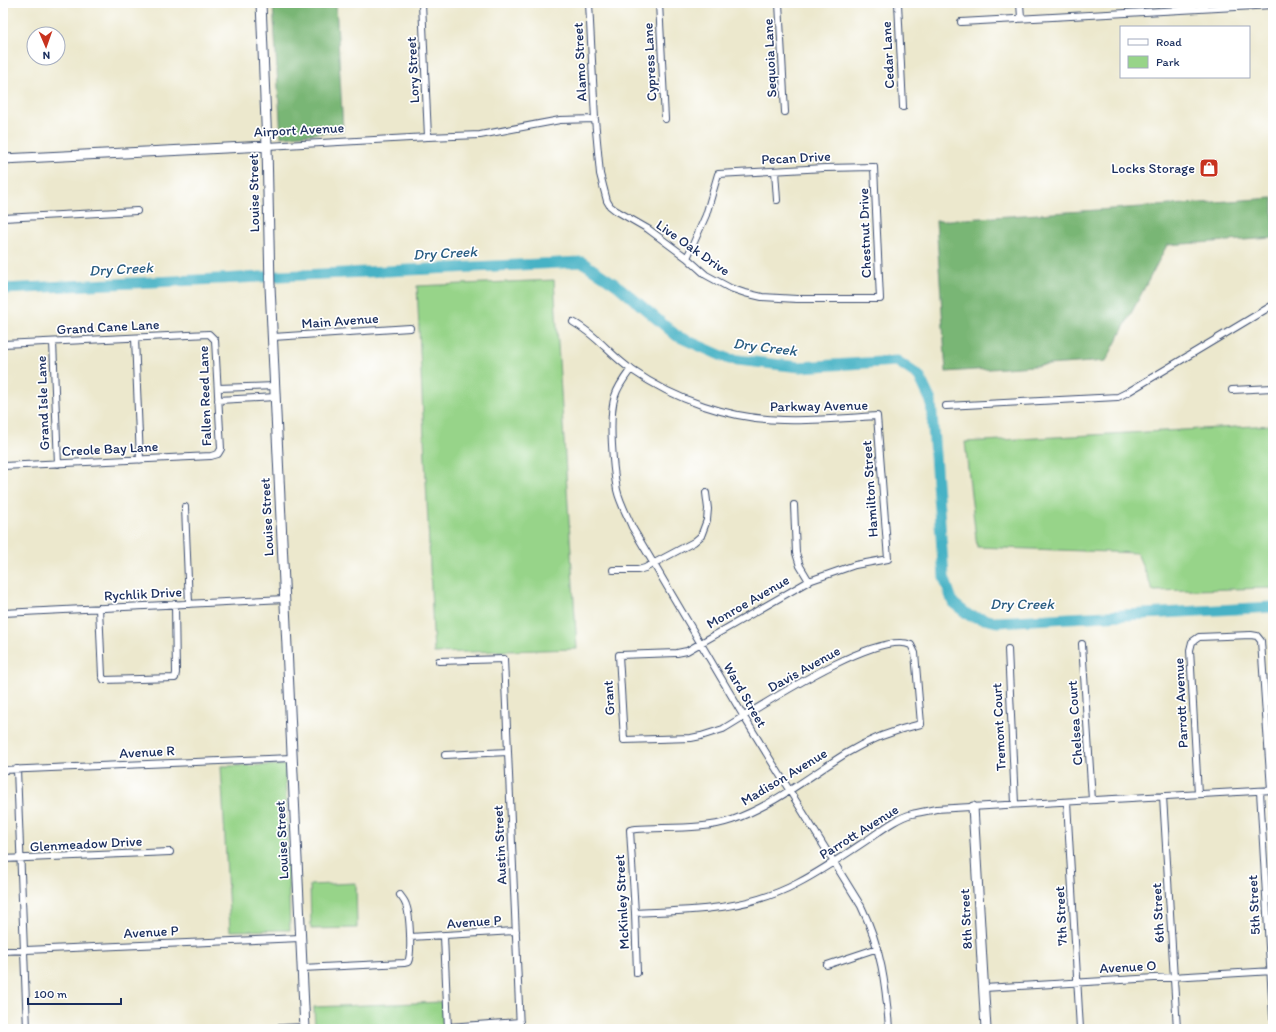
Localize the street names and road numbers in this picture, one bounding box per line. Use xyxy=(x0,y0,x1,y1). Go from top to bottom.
street label: Sequoia Lane xyxy=(759,18,781,98)
street label: Cedar Lane xyxy=(878,20,898,89)
street label: Alamo Street xyxy=(569,22,591,102)
street label: Cypress Lane xyxy=(639,22,661,102)
street label: Lory Street xyxy=(403,36,423,104)
street label: Airport Avenue xyxy=(253,119,345,141)
street label: Pecan Drive xyxy=(761,148,831,168)
street label: Louise Street xyxy=(245,153,263,233)
street label: Chestnut Drive xyxy=(855,187,875,278)
street label: Live Oak Drive xyxy=(653,216,733,280)
street label: Main Avenue xyxy=(301,310,380,332)
street label: Grand Cane Lane xyxy=(56,316,160,338)
street label: Fallen Reed Lane xyxy=(195,345,215,447)
street label: Grand Isle Lane xyxy=(33,355,53,451)
street label: Parkway Avenue xyxy=(770,397,869,415)
street label: Creole Bay Lane xyxy=(61,438,159,460)
street label: Hamilton Street xyxy=(858,440,882,538)
street label: Louise Street xyxy=(256,477,278,557)
street label: Monroe Avenue xyxy=(704,571,793,633)
street label: Rychlik Drive xyxy=(104,583,183,605)
street label: Davis Avenue xyxy=(765,642,844,696)
street label: Parrott Avenue xyxy=(1170,657,1192,749)
street label: Ward Street xyxy=(720,659,770,731)
street label: Grant xyxy=(600,680,618,716)
street label: Chelsea Court xyxy=(1064,680,1086,766)
street label: Tremont Court xyxy=(988,683,1010,771)
street label: Avenue R xyxy=(119,742,175,762)
street label: Madison Avenue xyxy=(738,744,831,809)
street label: Louise Street xyxy=(271,800,293,880)
street label: Parrott Avenue xyxy=(816,801,902,863)
street label: Austin Street xyxy=(489,805,511,885)
street label: Glenmeadow Drive xyxy=(29,833,143,855)
street label: McKinley Street xyxy=(611,854,633,950)
street label: 5th Street xyxy=(1244,875,1264,935)
street label: 6th Street xyxy=(1148,882,1168,944)
street label: 7th Street xyxy=(1051,886,1071,946)
street label: 8th Street xyxy=(956,888,976,950)
street label: Avenue P xyxy=(446,912,502,932)
street label: Avenue P xyxy=(123,922,179,942)
street label: Avenue O xyxy=(1099,957,1157,977)

